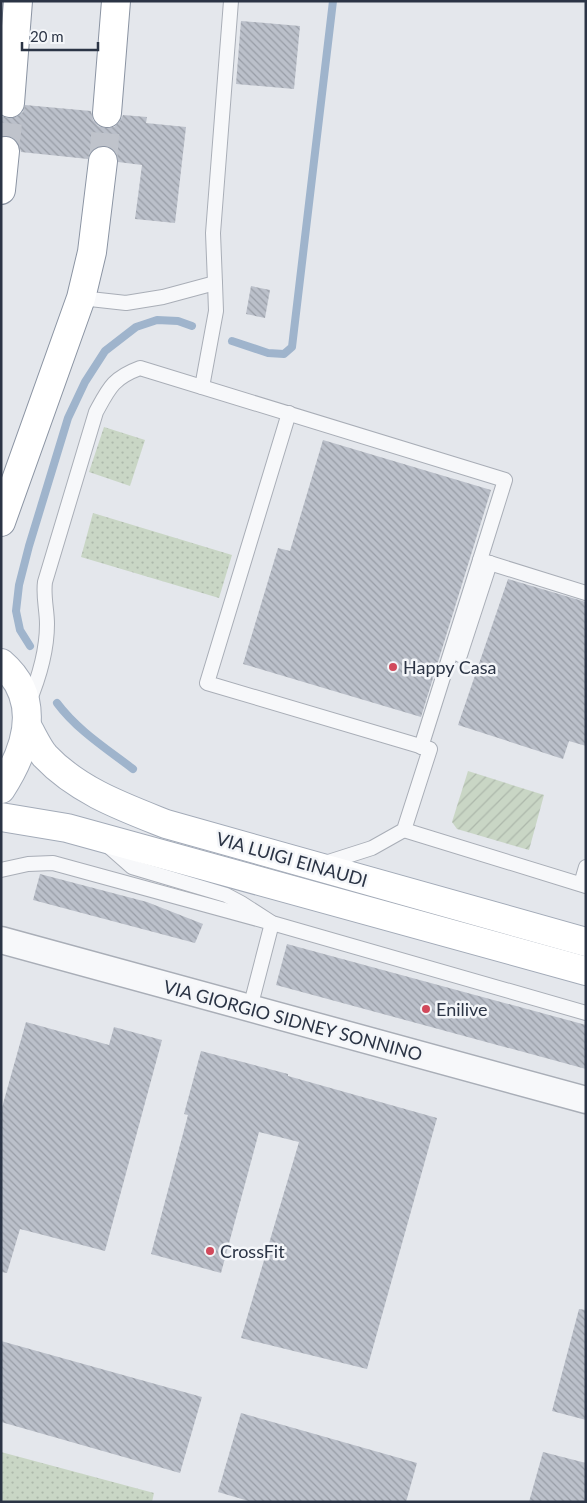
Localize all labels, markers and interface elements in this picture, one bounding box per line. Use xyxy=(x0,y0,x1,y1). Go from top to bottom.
scale bar xyxy=(22,20,99,52)
text: 20 m xyxy=(30,27,64,45)
place label: Happy Casa xyxy=(403,656,497,678)
marker: Happy Casa xyxy=(387,661,399,673)
street label: VIA LUIGI EINAUDI xyxy=(214,827,370,891)
street label: VIA GIORGIO SIDNEY SONNINO xyxy=(161,975,425,1065)
place label: Enilive xyxy=(436,998,488,1020)
marker: Enilive xyxy=(420,1003,432,1015)
place label: CrossFit xyxy=(220,1240,285,1262)
marker: CrossFit xyxy=(204,1245,216,1257)

